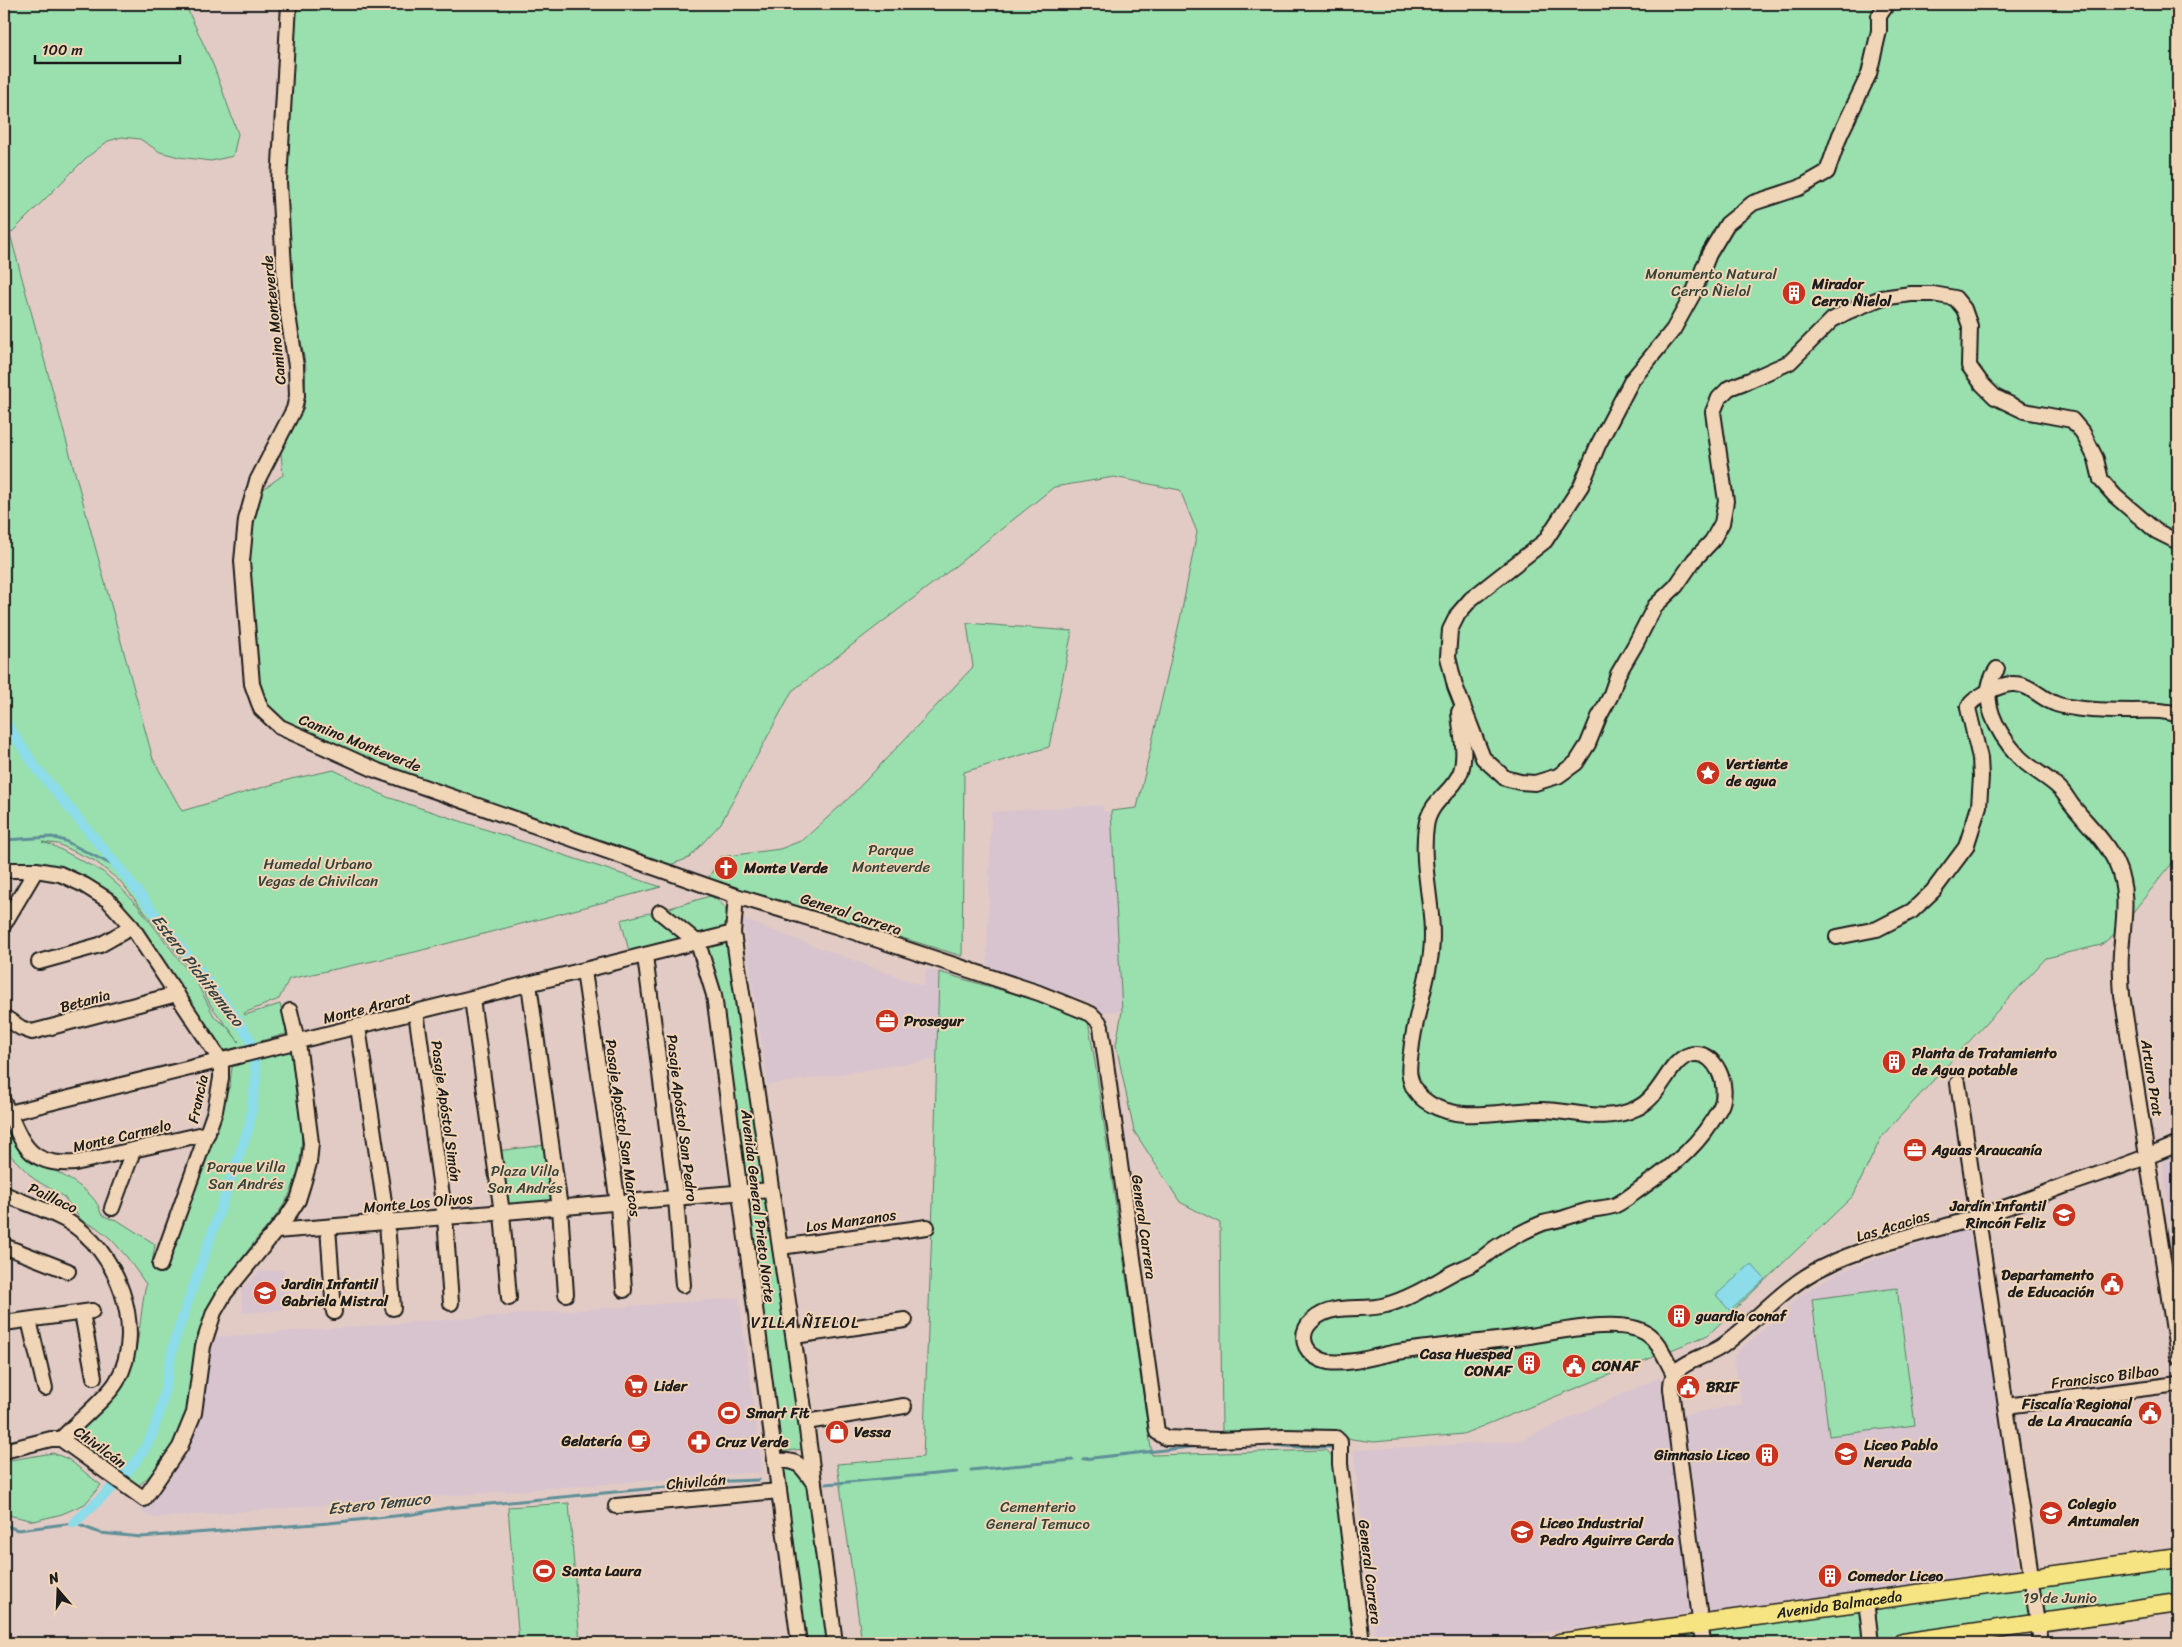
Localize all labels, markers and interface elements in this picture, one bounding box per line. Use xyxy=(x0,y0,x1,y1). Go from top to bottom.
scale bar xyxy=(35,32,180,64)
text: 100 m xyxy=(42,37,83,63)
street label: Camino Monteverde xyxy=(254,254,294,386)
park label: Monumento Natural Cerro Ñielol xyxy=(1645,261,1777,304)
place label: Mirador Cerro Ñielol xyxy=(1811,271,1892,314)
building icon: Mirador Cerro Ñielol xyxy=(1781,280,1807,306)
street label: Camino Monteverde xyxy=(295,707,425,780)
place label: Vertiente de agua xyxy=(1726,751,1788,794)
place icon: Vertiente de agua xyxy=(1695,760,1721,786)
park label: Parque Monteverde xyxy=(852,837,930,880)
park label: Humedal Urbano Vegas de Chivilcan xyxy=(258,851,378,894)
church icon: Monte Verde xyxy=(713,855,739,881)
place label: Monte Verde xyxy=(743,855,828,881)
street label: General Carrera xyxy=(797,885,906,943)
water label: Estero Pichitemuco xyxy=(144,907,252,1035)
street label: Betania xyxy=(57,982,113,1020)
street label: Monte Ararat xyxy=(320,984,414,1031)
office icon: Prosegur xyxy=(874,1008,900,1034)
place label: Prosegur xyxy=(904,1008,965,1034)
street label: Pasaje Apóstol San Pedro xyxy=(659,1033,705,1204)
street label: Pasaje Apóstol San Marcos xyxy=(598,1037,648,1219)
street label: Arturo Prat xyxy=(2133,1037,2171,1119)
street label: Pasaje Apóstol Simón xyxy=(423,1039,469,1183)
place label: Planta de Tratamiento de Agua potable xyxy=(1912,1040,2057,1083)
building icon: Planta de Tratamiento de Agua potable xyxy=(1881,1049,1907,1075)
street label: Francia xyxy=(180,1072,216,1126)
street label: Avenida General Prieto Norte xyxy=(733,1107,783,1304)
street label: Monte Carmelo xyxy=(70,1112,174,1160)
office icon: Aguas Araucanía xyxy=(1902,1137,1928,1163)
place label: Aguas Araucanía xyxy=(1931,1137,2042,1163)
park label: Parque Villa San Andrés xyxy=(207,1154,286,1197)
park label: Plaza Villa San Andrés xyxy=(487,1158,563,1201)
street label: General Carrera xyxy=(1124,1173,1164,1281)
street label: Paillaco xyxy=(24,1175,82,1221)
street label: Monte Los Olivos xyxy=(362,1185,474,1221)
place label: Jardín Infantil Rincón Feliz xyxy=(1949,1193,2047,1236)
street label: Los Manzanos xyxy=(804,1202,898,1240)
street label: Las Acacias xyxy=(1853,1202,1933,1250)
school or university icon: Jardín Infantil Rincón Feliz xyxy=(2051,1202,2077,1228)
place label: Departamento de Educación xyxy=(2001,1262,2095,1305)
place label: Jardin Infantil Gabriela Mistral xyxy=(281,1271,389,1314)
public building icon: Departamento de Educación xyxy=(2099,1271,2125,1297)
school or university icon: Jardin Infantil Gabriela Mistral xyxy=(252,1280,278,1306)
building icon: guardia conaf xyxy=(1666,1303,1692,1329)
place label: guardia conaf xyxy=(1694,1303,1787,1329)
district label: VILLA ÑIELOL xyxy=(751,1308,859,1337)
place label: Casa Huesped CONAF xyxy=(1419,1341,1514,1384)
building icon: Casa Huesped CONAF xyxy=(1516,1350,1542,1376)
public building icon: CONAF xyxy=(1561,1353,1587,1379)
place label: CONAF xyxy=(1591,1353,1641,1379)
street label: Francisco Bilbao xyxy=(2050,1357,2161,1397)
supermarket icon: Lider xyxy=(623,1373,649,1399)
place label: Lider xyxy=(654,1373,689,1399)
public building icon: BRIF xyxy=(1675,1374,1701,1400)
place label: BRIF xyxy=(1706,1374,1741,1400)
place label: Fiscalía Regional de La Araucanía xyxy=(2021,1391,2133,1434)
sports icon: Smart Fit xyxy=(716,1400,742,1426)
place label: Smart Fit xyxy=(745,1400,810,1426)
public building icon: Fiscalía Regional de La Araucanía xyxy=(2137,1400,2163,1426)
street label: Chivilcán xyxy=(68,1419,132,1475)
shop icon: Vessa xyxy=(824,1419,850,1445)
place label: Vessa xyxy=(854,1419,891,1445)
place label: Gelatería xyxy=(561,1428,622,1454)
cafe icon: Gelatería xyxy=(626,1428,652,1454)
pharmacy icon: Cruz Verde xyxy=(686,1429,712,1455)
place label: Cruz Verde xyxy=(715,1429,789,1455)
place label: Liceo Pablo Neruda xyxy=(1863,1432,1938,1475)
school or university icon: Liceo Pablo Neruda xyxy=(1833,1441,1859,1467)
place label: Gimnasio Liceo xyxy=(1653,1442,1750,1468)
building icon: Gimnasio Liceo xyxy=(1754,1442,1780,1468)
street label: Chivilcán xyxy=(665,1466,727,1498)
water label: Estero Temuco xyxy=(327,1484,432,1523)
place label: Colegio Antumalen xyxy=(2067,1491,2140,1534)
park label: Cementerio General Temuco xyxy=(986,1494,1091,1537)
school or university icon: Colegio Antumalen xyxy=(2038,1500,2064,1526)
place label: Liceo Industrial Pedro Aguirre Cerda xyxy=(1540,1510,1675,1553)
street label: General Carrera xyxy=(1351,1518,1389,1626)
school or university icon: Liceo Industrial Pedro Aguirre Cerda xyxy=(1509,1519,1535,1545)
sports icon: Santa Laura xyxy=(531,1558,557,1584)
place label: Santa Laura xyxy=(561,1558,642,1584)
building icon: Comedor Liceo xyxy=(1817,1563,1843,1589)
place label: Comedor Liceo xyxy=(1847,1563,1944,1589)
north arrow xyxy=(32,1564,82,1614)
text: N xyxy=(44,1565,63,1592)
street label: Avenida Balmaceda xyxy=(1774,1583,1904,1626)
park label: 19 de Junio xyxy=(2023,1585,2097,1611)

